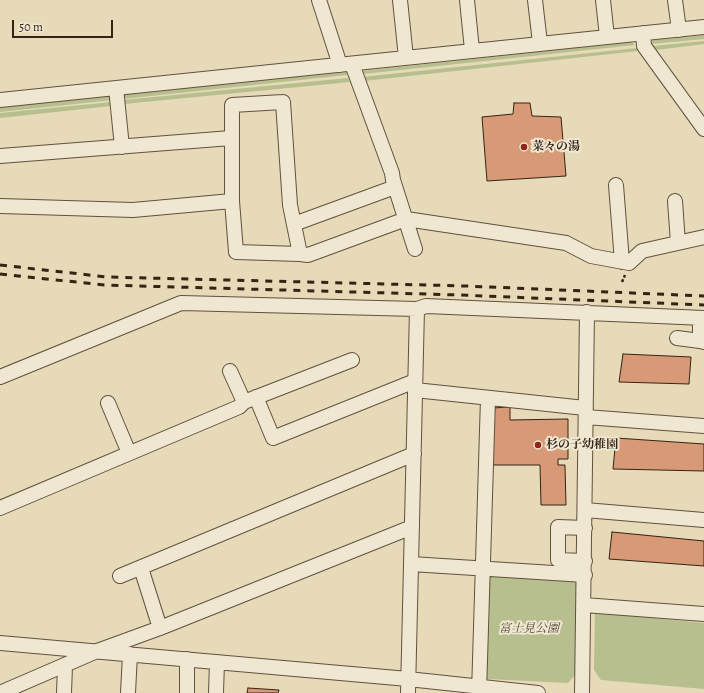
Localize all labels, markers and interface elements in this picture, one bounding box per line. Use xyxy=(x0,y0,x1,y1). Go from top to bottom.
scale bar xyxy=(14,12,115,38)
text: 50 m xyxy=(19,19,43,35)
place label: 菜々の湯 xyxy=(532,140,580,154)
marker: 菜々の湯 xyxy=(519,142,529,152)
place label: 杉の子幼稚園 xyxy=(546,438,618,452)
marker: 杉の子幼稚園 xyxy=(533,440,543,450)
park label: 富士見公園 xyxy=(499,622,559,636)

